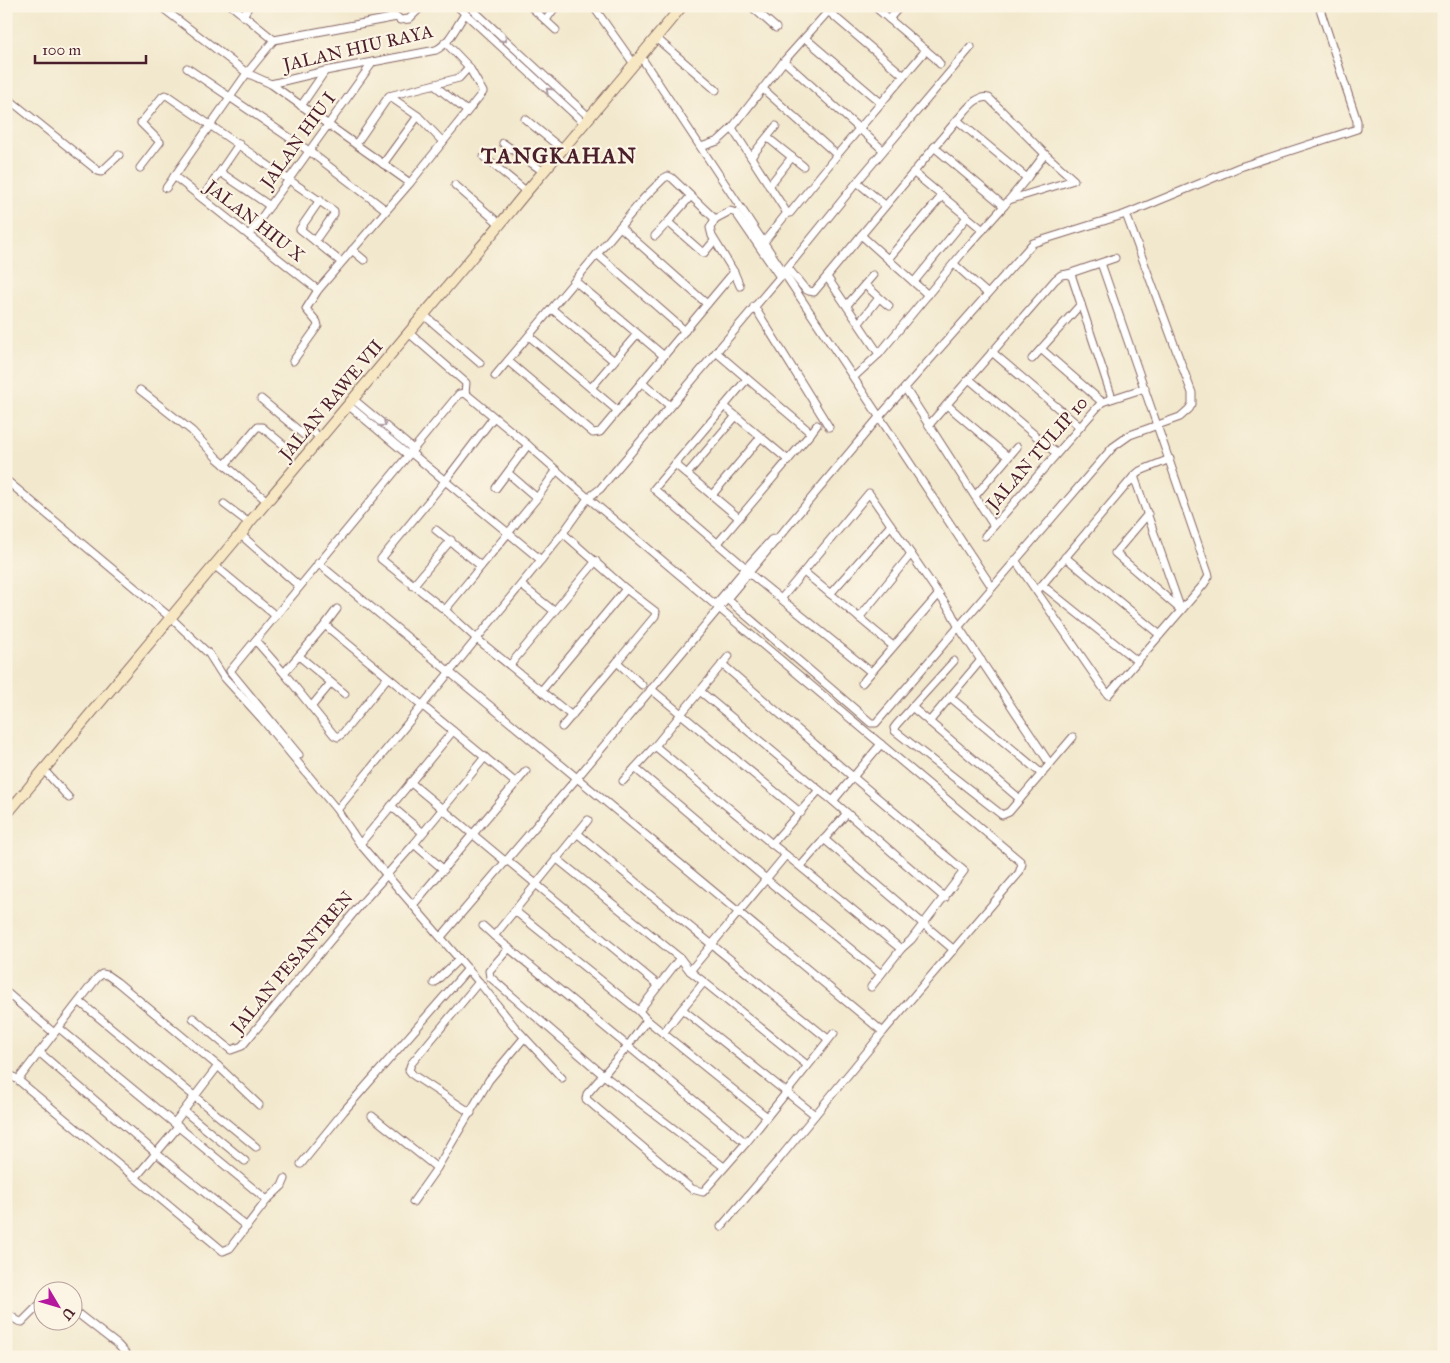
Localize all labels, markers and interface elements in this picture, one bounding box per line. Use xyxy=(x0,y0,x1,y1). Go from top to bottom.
street label: JALAN HIU RAYA xyxy=(279,20,435,77)
scale bar xyxy=(35,32,146,64)
one-way arrow xyxy=(499,33,508,42)
text: 100 m xyxy=(42,41,82,59)
street label: JALAN HIU I xyxy=(255,87,341,195)
one-way arrow xyxy=(546,88,555,97)
district label: TANGKAHAN xyxy=(480,142,637,169)
street label: JALAN HIU X xyxy=(199,174,309,267)
street label: JALAN RAWE VII xyxy=(273,335,389,467)
street label: JALAN TULIP 10 xyxy=(980,392,1093,517)
one-way arrow xyxy=(377,418,386,426)
street label: JALAN PESANTREN xyxy=(225,887,359,1040)
north arrow xyxy=(32,1280,82,1330)
text: U xyxy=(57,1304,78,1324)

